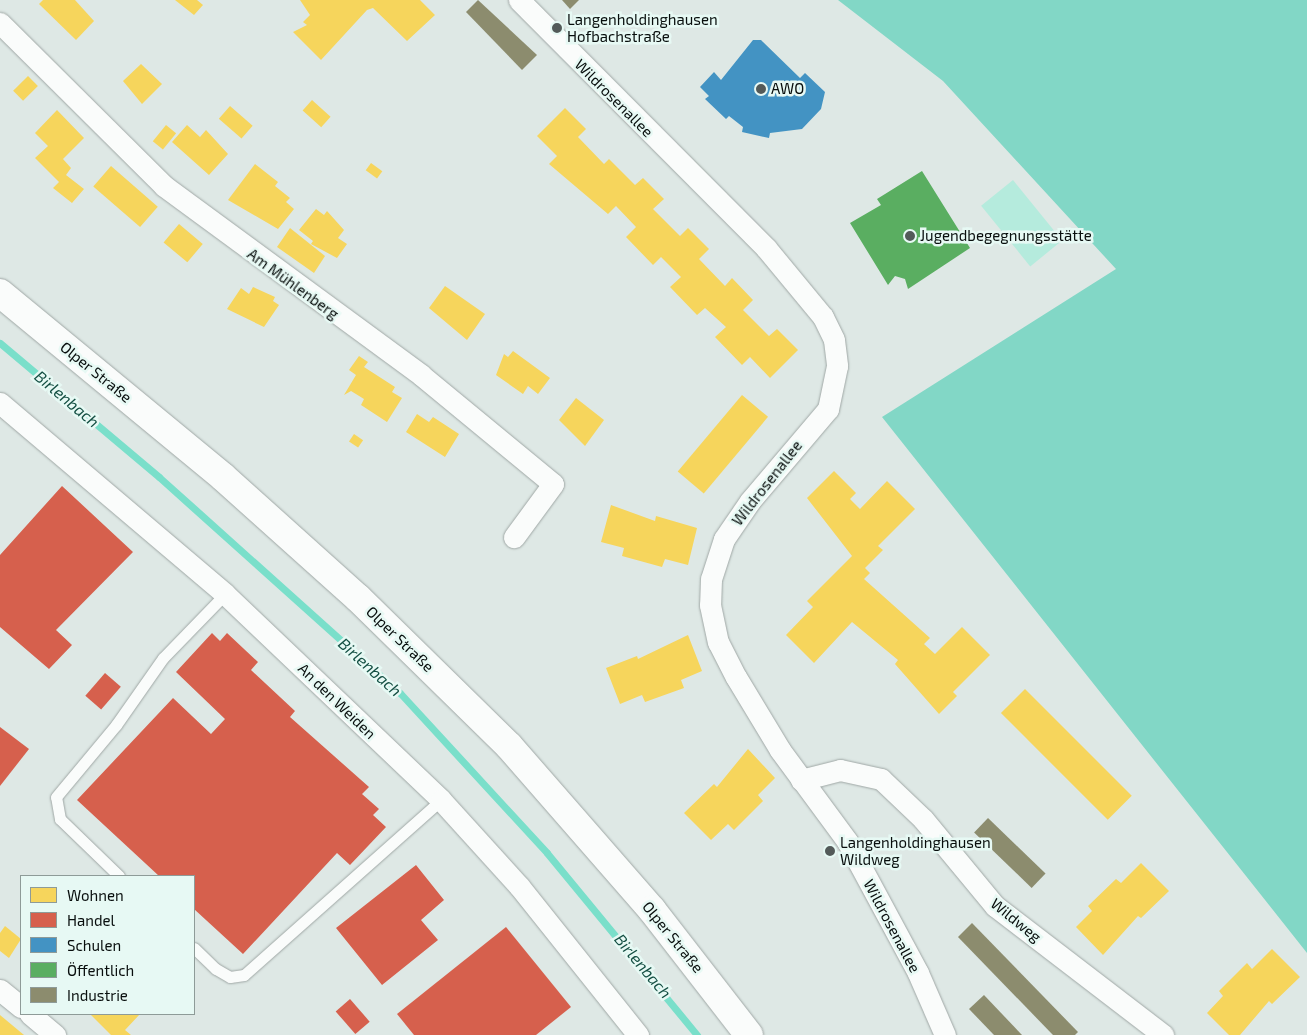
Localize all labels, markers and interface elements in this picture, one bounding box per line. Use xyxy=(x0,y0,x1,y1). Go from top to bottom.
place label: Langenholdinghausen Hofbachstraße xyxy=(567,10,718,45)
marker: Langenholdinghausen Hofbachstraße xyxy=(551,22,563,34)
street label: Wildrosenallee xyxy=(571,55,657,141)
place label: AWO xyxy=(771,80,804,98)
marker: AWO xyxy=(755,83,767,95)
place label: Jugendbegegnungsstätte xyxy=(920,227,1092,245)
marker: Jugendbegegnungsstätte xyxy=(904,230,916,242)
street label: Am Mühlenberg xyxy=(244,245,342,323)
street label: Olper Straße xyxy=(57,338,135,406)
water label: Birlenbach xyxy=(31,367,103,431)
street label: Wildrosenallee xyxy=(728,437,806,529)
street label: Olper Straße xyxy=(362,602,438,676)
water label: Birlenbach xyxy=(335,634,405,700)
street label: An den Weiden xyxy=(294,659,380,743)
place label: Langenholdinghausen Wildweg xyxy=(840,833,991,868)
marker: Langenholdinghausen Wildweg xyxy=(824,845,836,857)
legend xyxy=(20,875,195,1015)
street label: Wildrosenallee xyxy=(860,876,924,976)
text: Wohnen xyxy=(67,886,124,904)
street label: Wildweg xyxy=(987,894,1045,946)
street label: Olper Straße xyxy=(639,898,707,976)
text: Handel xyxy=(67,911,115,929)
water label: Birlenbach xyxy=(611,930,675,1002)
text: Schulen xyxy=(67,936,121,954)
text: Öffentlich xyxy=(67,961,134,979)
text: Industrie xyxy=(67,986,128,1004)

